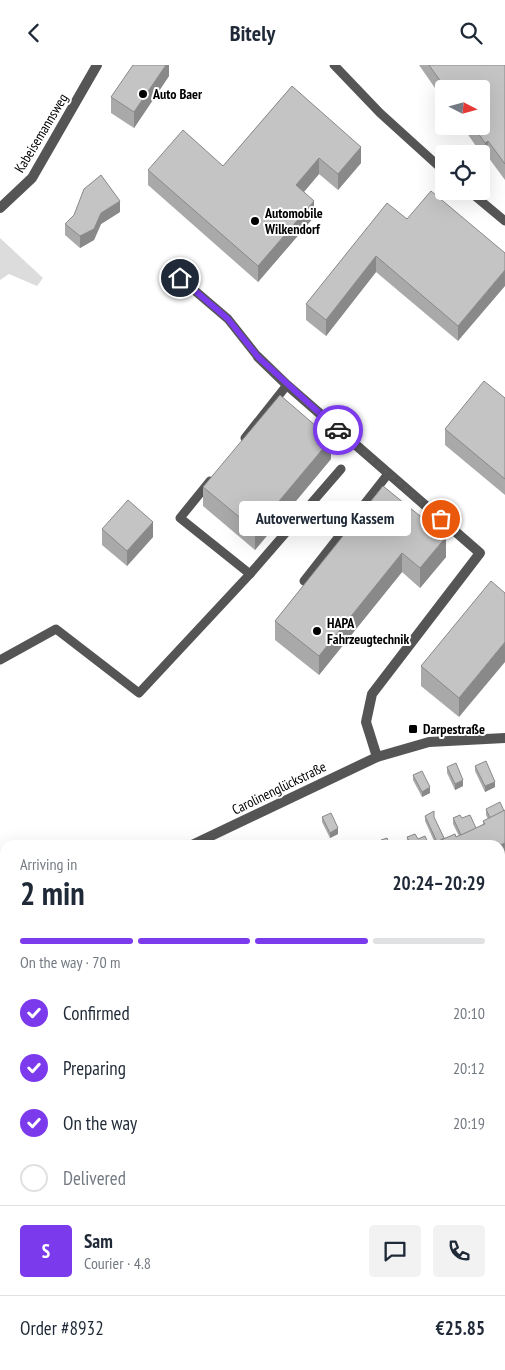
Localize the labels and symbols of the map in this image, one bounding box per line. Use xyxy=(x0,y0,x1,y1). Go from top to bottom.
north arrow xyxy=(435,80,490,135)
place label: Auto Baer xyxy=(152,85,203,103)
marker: Auto Baer xyxy=(137,88,149,100)
street label: Kabeisemannsweg xyxy=(10,90,72,176)
place label: Automobile Wilkendorf xyxy=(264,204,323,238)
marker: Automobile Wilkendorf xyxy=(249,215,261,227)
pin xyxy=(159,257,201,299)
courier xyxy=(313,405,363,455)
pin xyxy=(420,498,462,540)
callout: Autoverwertung Kassem xyxy=(238,501,411,537)
place label: HAPA Fahrzeugtechnik xyxy=(327,614,409,648)
marker: HAPA Fahrzeugtechnik xyxy=(311,625,323,637)
place label: Darpestraße xyxy=(423,720,485,738)
marker: Darpestraße xyxy=(407,723,419,735)
street label: Carolinenglückstraße xyxy=(229,757,329,819)

